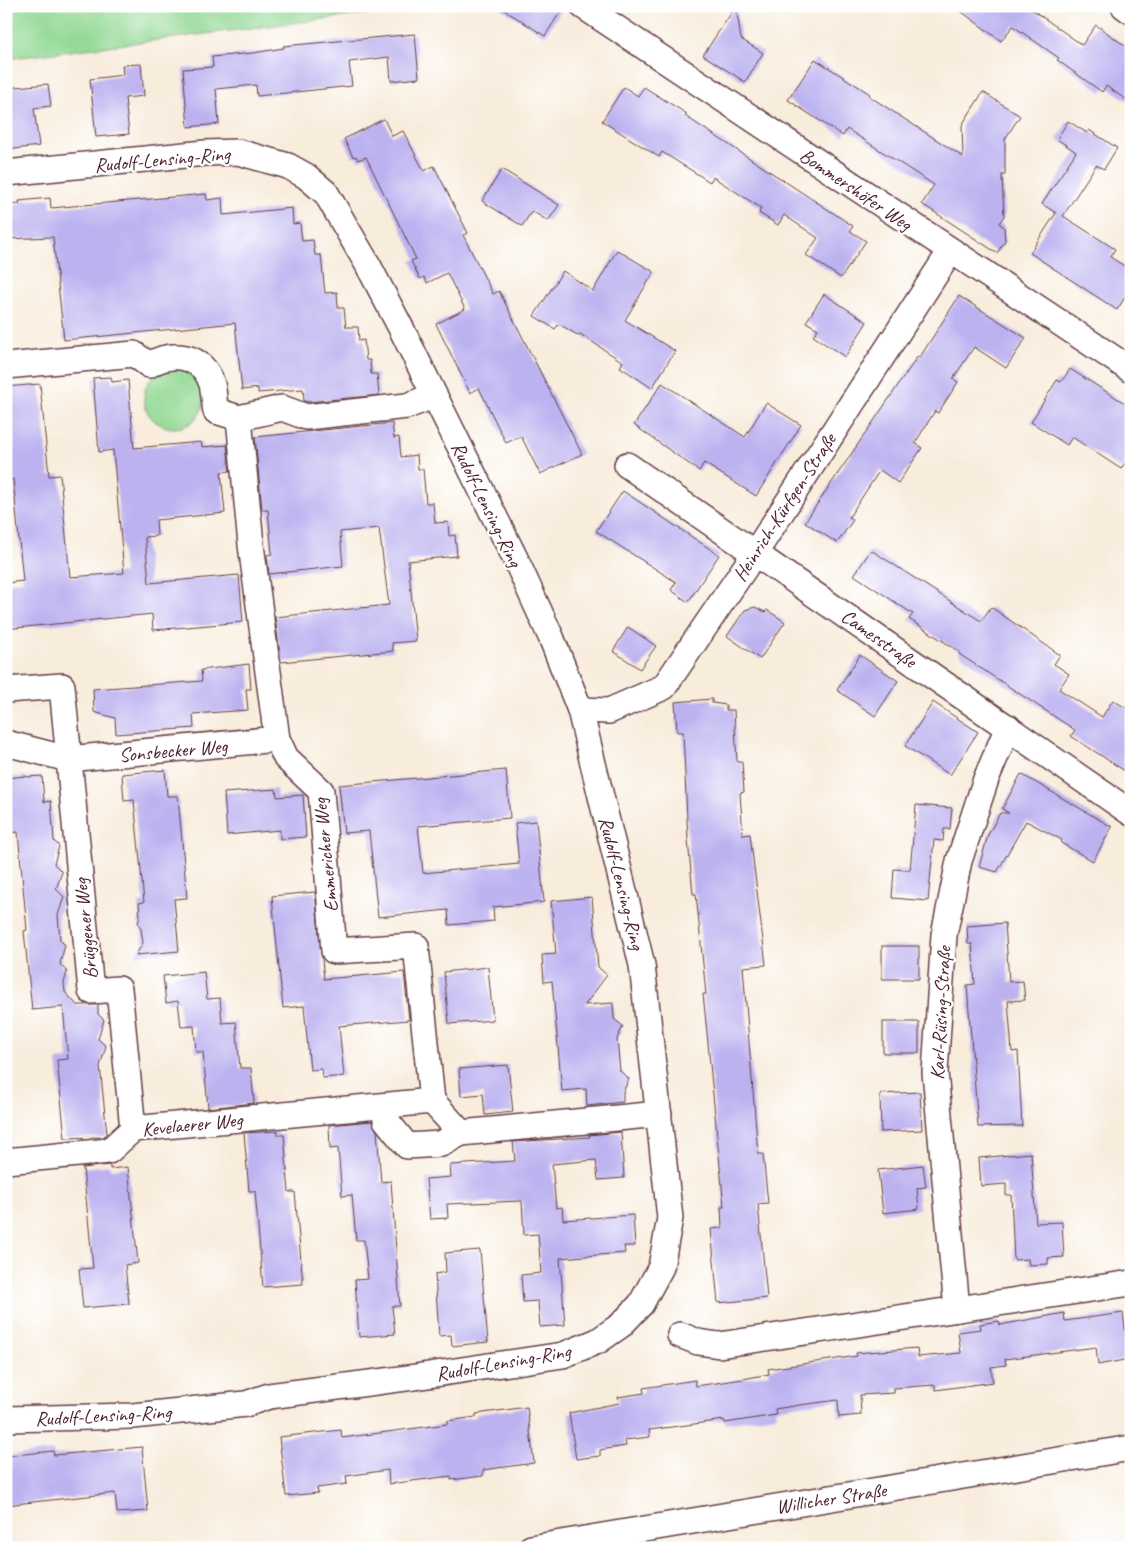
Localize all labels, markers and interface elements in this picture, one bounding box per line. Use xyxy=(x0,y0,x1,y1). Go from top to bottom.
street label: Rudolf-Lensing-Ring xyxy=(93,141,233,178)
street label: Bommershöfer Weg xyxy=(795,143,918,237)
street label: Heinrich-Kürfgen-Straße xyxy=(727,427,842,586)
street label: Rudolf-Lensing-Ring xyxy=(446,438,528,573)
street label: Camesstraße xyxy=(836,604,922,674)
street label: Sonsbecker Weg xyxy=(118,733,229,768)
street label: Emmericher Weg xyxy=(307,796,344,913)
street label: Rudolf-Lensing-Ring xyxy=(593,814,651,954)
street label: Brüggener Weg xyxy=(68,875,103,981)
street label: Karl-Rüsing-Straße xyxy=(925,944,957,1080)
street label: Kevelaerer Weg xyxy=(141,1107,245,1142)
street label: Rudolf-Lensing-Ring xyxy=(434,1338,574,1387)
street label: Rudolf-Lensing-Ring xyxy=(34,1399,173,1432)
street label: Willicher Straße xyxy=(774,1477,889,1520)

